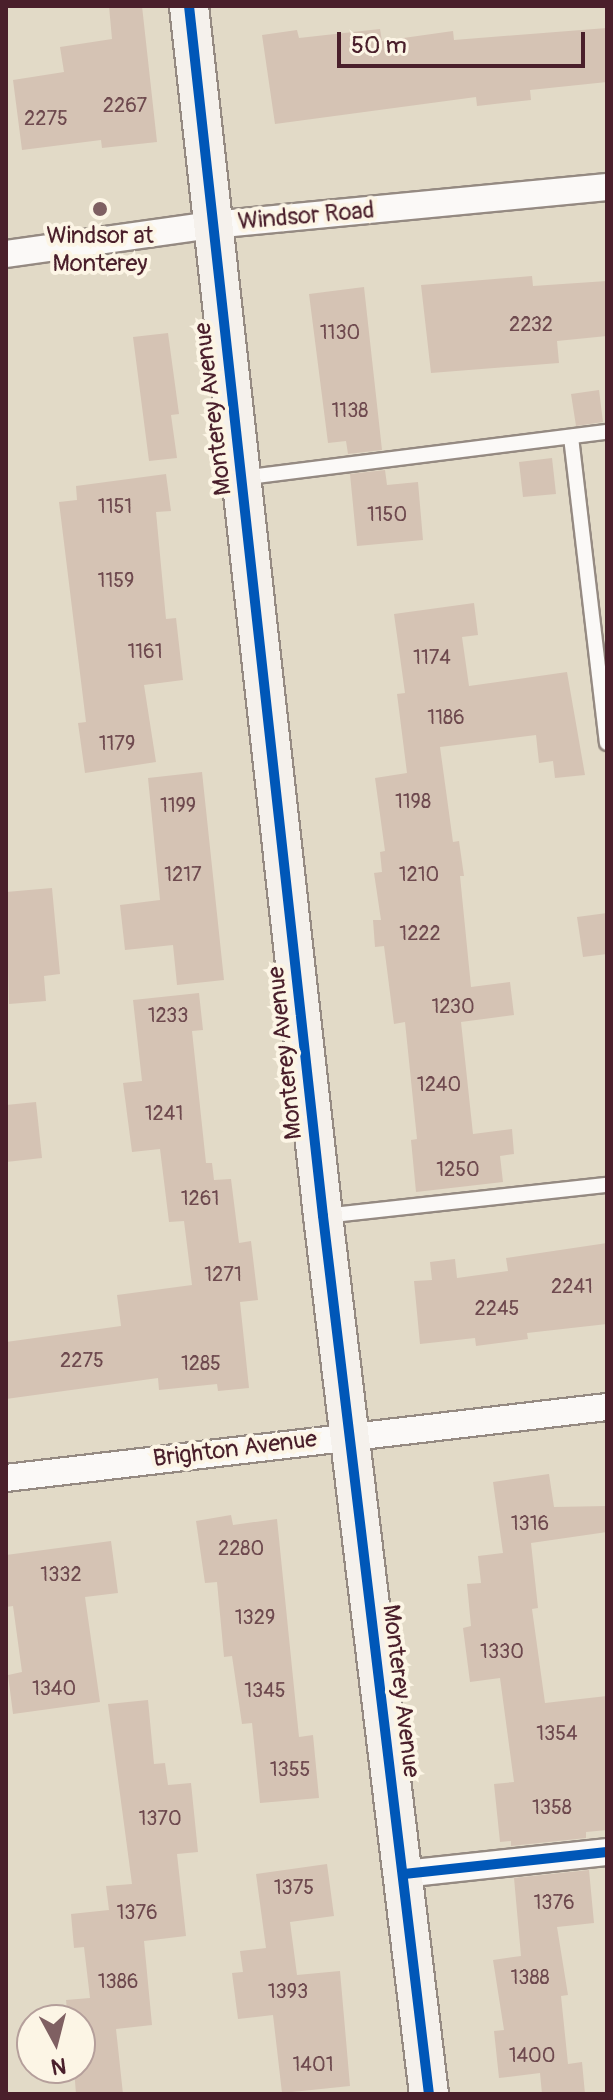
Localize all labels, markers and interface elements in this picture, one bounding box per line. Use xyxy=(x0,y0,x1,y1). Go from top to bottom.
scale bar xyxy=(341,16,589,66)
text: 50 m xyxy=(351,31,407,60)
house number: 2267 xyxy=(103,93,147,117)
house number: 2275 xyxy=(24,106,68,130)
street label: Windsor Road xyxy=(237,196,375,236)
marker: Windsor at Monterey xyxy=(91,200,109,218)
place label: Windsor at Monterey xyxy=(46,222,154,278)
house number: 2232 xyxy=(509,312,553,336)
house number: 1130 xyxy=(320,320,360,344)
street label: Monterey Avenue xyxy=(188,321,238,497)
house number: 1138 xyxy=(332,398,368,422)
house number: 1151 xyxy=(98,494,132,518)
house number: 1150 xyxy=(367,502,407,526)
house number: 1159 xyxy=(98,568,134,592)
house number: 1161 xyxy=(127,639,163,663)
house number: 1174 xyxy=(413,645,451,669)
house number: 1186 xyxy=(427,705,465,729)
house number: 1179 xyxy=(99,731,135,755)
house number: 1198 xyxy=(395,789,431,813)
house number: 1199 xyxy=(160,793,196,817)
house number: 1217 xyxy=(164,862,202,886)
house number: 1210 xyxy=(399,862,439,886)
house number: 1222 xyxy=(399,921,441,945)
street label: Monterey Avenue xyxy=(262,965,308,1141)
house number: 1230 xyxy=(431,994,475,1018)
house number: 1233 xyxy=(148,1003,188,1027)
house number: 1240 xyxy=(417,1072,461,1096)
house number: 1241 xyxy=(145,1101,183,1125)
house number: 1250 xyxy=(436,1157,480,1181)
house number: 1261 xyxy=(181,1186,219,1210)
house number: 1271 xyxy=(204,1262,242,1286)
house number: 2241 xyxy=(551,1274,593,1298)
house number: 2245 xyxy=(475,1296,519,1320)
house number: 2275 xyxy=(60,1348,104,1372)
house number: 1285 xyxy=(181,1351,221,1375)
street label: Brighton Avenue xyxy=(151,1425,319,1473)
house number: 1316 xyxy=(511,1511,549,1535)
house number: 2280 xyxy=(218,1536,264,1560)
house number: 1332 xyxy=(40,1562,82,1586)
street label: Monterey Avenue xyxy=(376,1603,426,1779)
house number: 1329 xyxy=(235,1605,275,1629)
house number: 1330 xyxy=(480,1639,524,1663)
house number: 1340 xyxy=(32,1676,76,1700)
house number: 1345 xyxy=(244,1678,286,1702)
house number: 1354 xyxy=(536,1721,578,1745)
house number: 1355 xyxy=(270,1757,310,1781)
house number: 1358 xyxy=(532,1795,572,1819)
house number: 1370 xyxy=(138,1806,182,1830)
house number: 1375 xyxy=(274,1875,314,1899)
house number: 1376 xyxy=(533,1890,575,1914)
house number: 1376 xyxy=(116,1900,158,1924)
house number: 1388 xyxy=(510,1965,550,1989)
house number: 1386 xyxy=(98,1969,138,1993)
house number: 1393 xyxy=(268,1979,308,2003)
north arrow xyxy=(16,2004,96,2084)
house number: 1400 xyxy=(509,2043,555,2067)
text: N xyxy=(50,2051,68,2081)
house number: 1401 xyxy=(293,2052,333,2076)

